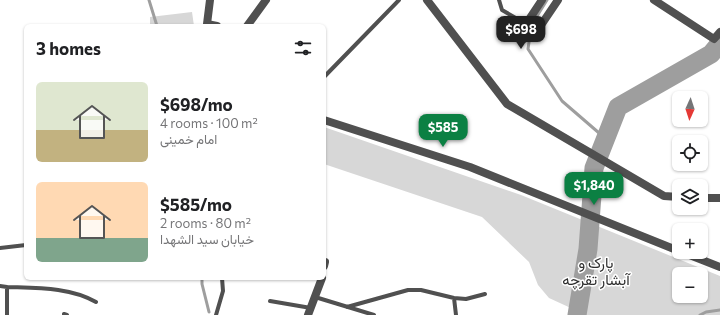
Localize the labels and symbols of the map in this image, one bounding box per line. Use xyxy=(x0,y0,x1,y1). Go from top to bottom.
pin: $698 xyxy=(497,16,545,50)
north arrow xyxy=(672,91,708,127)
pin: $585 xyxy=(419,114,467,148)
pin: $1,840 xyxy=(561,172,627,206)
park label: پارک و آبشار تقرچه xyxy=(562,253,631,290)

